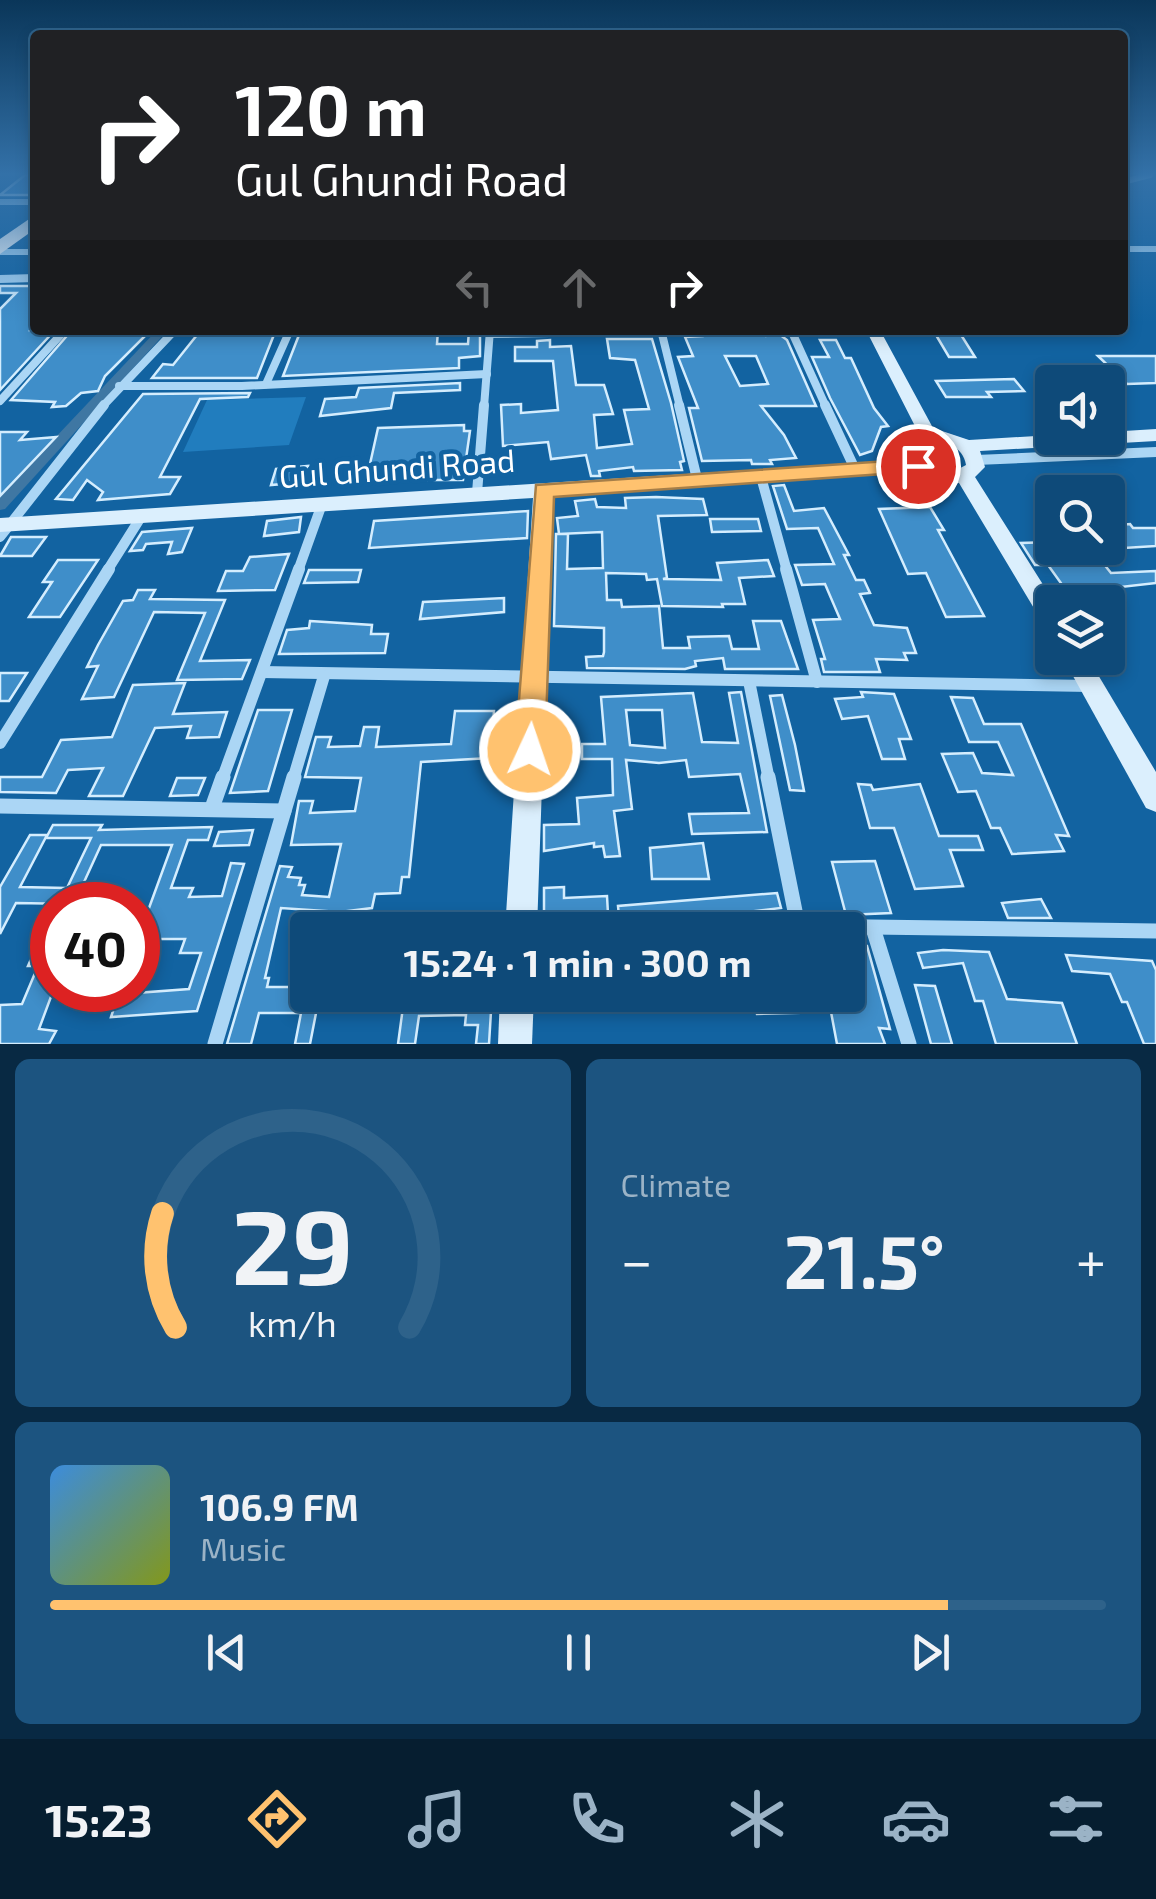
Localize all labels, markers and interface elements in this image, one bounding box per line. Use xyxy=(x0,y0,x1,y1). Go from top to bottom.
text: 120 m xyxy=(235,66,427,150)
icon: right xyxy=(70,70,200,200)
text: Gul Ghundi Road xyxy=(235,151,568,205)
icon: left xyxy=(447,260,502,315)
icon: ahead xyxy=(552,260,607,315)
icon: right xyxy=(657,260,712,315)
map controls xyxy=(1035,365,1125,675)
button: sound xyxy=(1035,365,1125,455)
pin xyxy=(876,424,961,509)
icon: arrive xyxy=(891,439,946,494)
street label: Gul Ghundi Road xyxy=(277,440,516,494)
button: search xyxy=(1035,475,1125,565)
button: layers xyxy=(1035,585,1125,675)
position arrow xyxy=(478,698,582,802)
speed limit sign: 40 xyxy=(30,882,160,1012)
text: 15:24 · 1 min · 300 m xyxy=(404,939,751,985)
text: Climate xyxy=(621,1165,731,1203)
text: 29 xyxy=(232,1181,354,1306)
text: 21.5° xyxy=(783,1214,945,1304)
text: − xyxy=(621,1226,653,1292)
text: + xyxy=(1076,1226,1106,1292)
text: km/h xyxy=(248,1301,337,1344)
text: 106.9 FM xyxy=(200,1483,359,1529)
text: Music xyxy=(200,1529,286,1567)
icon: previous xyxy=(199,1625,254,1680)
icon: pause xyxy=(551,1625,606,1680)
icon: next xyxy=(903,1625,958,1680)
icon: directions xyxy=(242,1784,312,1854)
icon: music xyxy=(402,1784,472,1854)
icon: phone xyxy=(562,1784,632,1854)
icon: climate xyxy=(722,1784,792,1854)
icon: car xyxy=(881,1784,951,1854)
icon: filters xyxy=(1041,1784,1111,1854)
text: 15:23 xyxy=(45,1792,152,1846)

